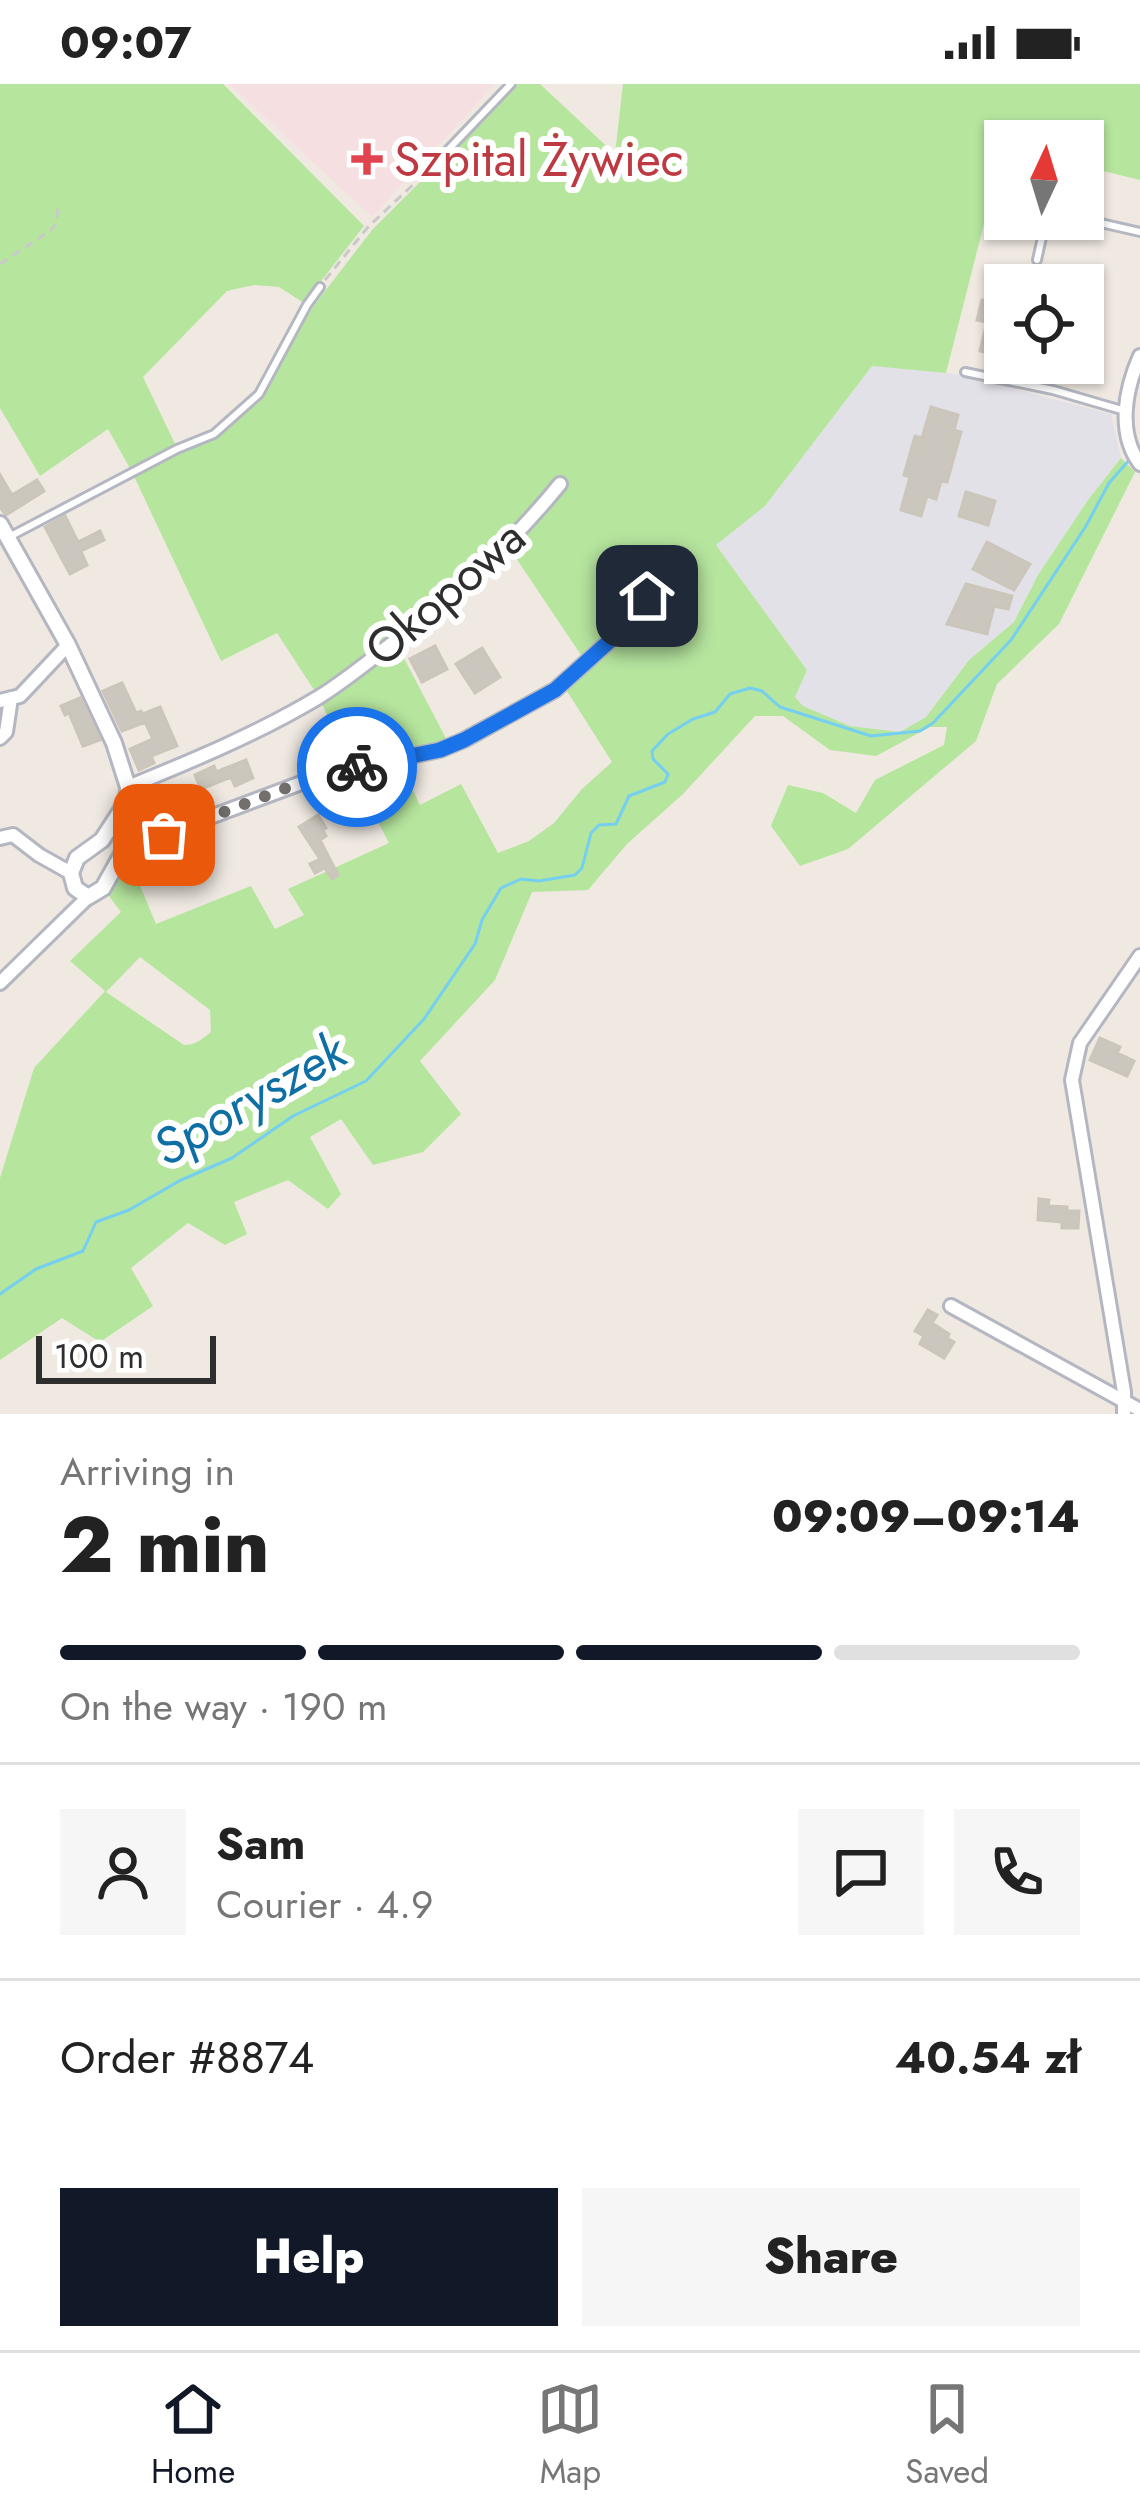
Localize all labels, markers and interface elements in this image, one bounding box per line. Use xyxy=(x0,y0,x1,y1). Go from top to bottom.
text: 09:07 xyxy=(60,10,191,75)
north arrow xyxy=(984,120,1104,240)
map controls xyxy=(984,120,1104,384)
place label: Szpital Żywiec xyxy=(394,125,684,194)
marker: Szpital Żywiec xyxy=(351,143,383,175)
button: locate xyxy=(984,264,1104,384)
street label: Okopowa xyxy=(349,504,541,682)
pin xyxy=(596,545,698,647)
icon: home xyxy=(614,563,680,629)
courier xyxy=(297,707,417,827)
icon: bike xyxy=(324,734,390,800)
pin xyxy=(113,784,215,886)
icon: bag xyxy=(131,802,197,868)
water label: Sporyszek xyxy=(139,1013,361,1184)
scale bar xyxy=(36,1330,216,1383)
text: 100 m xyxy=(54,1333,144,1380)
text: Arriving in xyxy=(60,1443,235,1500)
text: 09:09–09:14 xyxy=(772,1484,1080,1549)
text: 2 min xyxy=(60,1489,269,1601)
text: On the way · 190 m xyxy=(60,1678,387,1735)
button: person xyxy=(60,1809,186,1935)
button: chat xyxy=(798,1809,924,1935)
button: phone xyxy=(954,1809,1080,1935)
text: Sam xyxy=(216,1811,305,1876)
text: Courier · 4.9 xyxy=(216,1876,433,1933)
text: Order #8874 xyxy=(60,2025,314,2090)
text: 40.54 zł xyxy=(895,2025,1080,2090)
button: Help xyxy=(60,2188,558,2326)
button: Share xyxy=(582,2188,1080,2326)
tab: Home xyxy=(151,2376,235,2495)
tab: Map xyxy=(537,2376,603,2495)
tab: Saved xyxy=(905,2376,989,2495)

